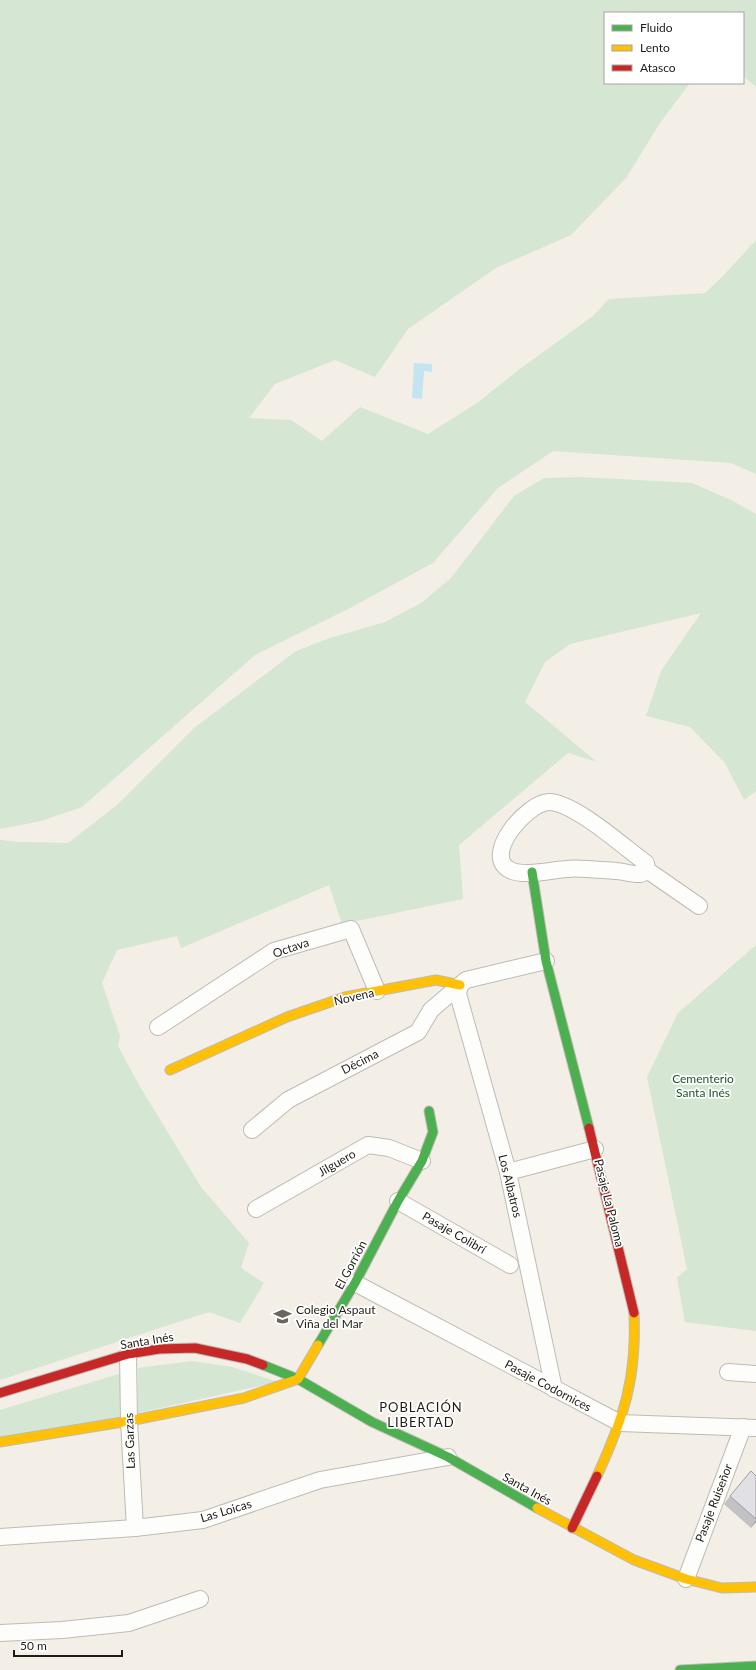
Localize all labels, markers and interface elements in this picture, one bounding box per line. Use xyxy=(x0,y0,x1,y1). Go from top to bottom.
legend xyxy=(604,12,744,84)
text: Fluido xyxy=(640,20,673,35)
text: Lento xyxy=(640,40,670,55)
text: Atasco xyxy=(640,60,676,75)
street label: Octava xyxy=(271,934,311,961)
street label: Novena xyxy=(332,985,375,1008)
street label: Décima xyxy=(339,1046,381,1077)
park label: Cementerio Santa Inés xyxy=(672,1071,734,1100)
street label: Jilguero xyxy=(315,1146,358,1179)
street label: Los Albatros xyxy=(495,1153,526,1219)
street label: Pasaje La Paloma xyxy=(591,1157,628,1248)
street label: Pasaje Colibrí xyxy=(420,1208,490,1257)
street label: El Gorrión xyxy=(331,1238,370,1292)
place label: Colegio Aspaut Viña del Mar xyxy=(296,1302,376,1331)
school or university icon: Colegio Aspaut Viña del Mar xyxy=(273,1307,293,1327)
street label: Santa Inés xyxy=(119,1329,175,1352)
street label: Pasaje Codornices xyxy=(502,1356,594,1415)
district label: POBLACIÓN LIBERTAD xyxy=(379,1399,463,1430)
street label: Las Garzas xyxy=(121,1413,138,1469)
street label: Pasaje Ruiseñor xyxy=(692,1461,736,1544)
street label: Santa Inés xyxy=(500,1469,554,1508)
street label: Las Loicas xyxy=(198,1496,253,1525)
scale bar xyxy=(14,1632,122,1658)
text: 50 m xyxy=(20,1638,47,1653)

